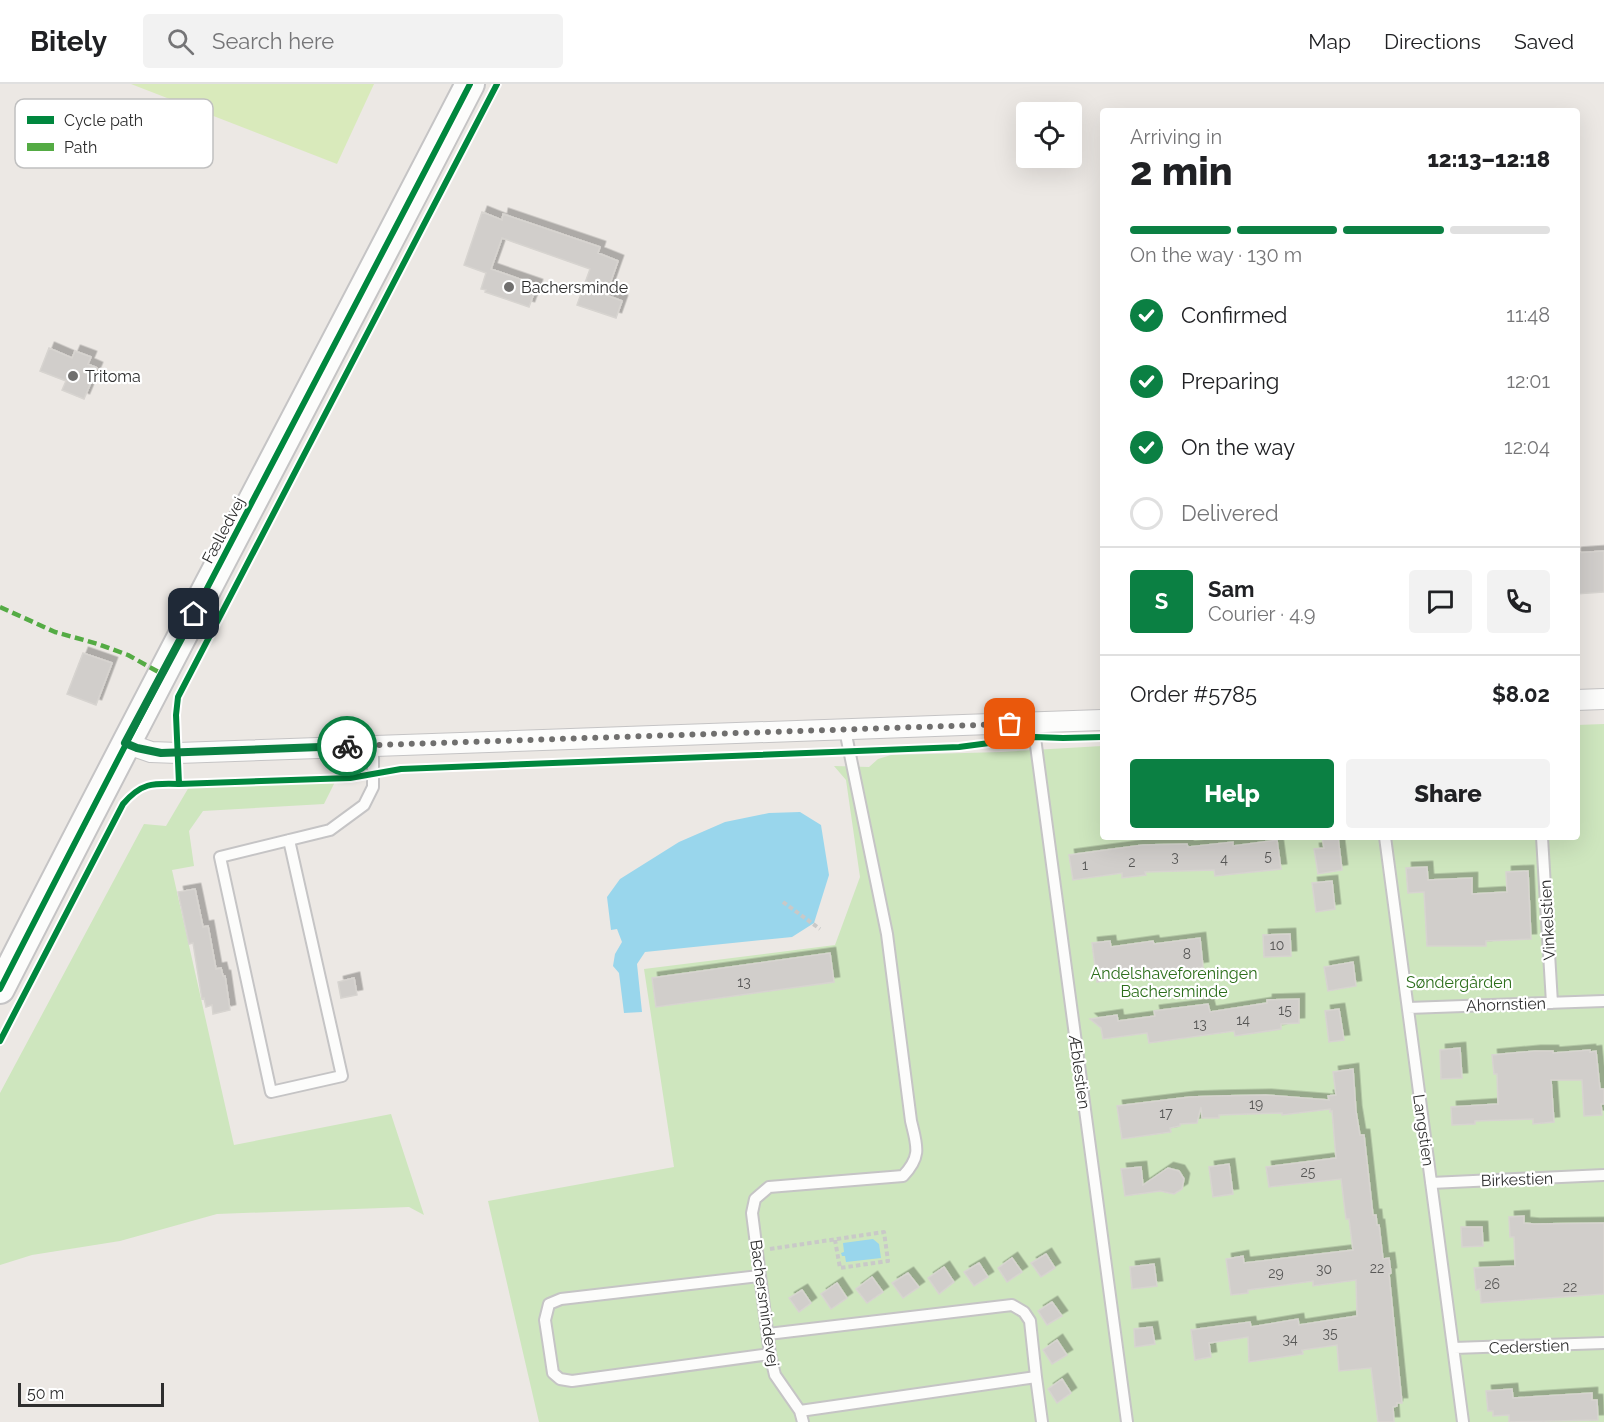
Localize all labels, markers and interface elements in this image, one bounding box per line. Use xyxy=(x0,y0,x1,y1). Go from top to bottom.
search box xyxy=(143,14,563,68)
text: Bitely xyxy=(30,25,107,58)
icon: search xyxy=(164,25,197,58)
text: Search here xyxy=(212,28,334,54)
text: Map xyxy=(1308,29,1351,54)
text: Directions xyxy=(1384,29,1481,54)
text: Saved xyxy=(1514,29,1574,54)
legend xyxy=(15,99,213,168)
map controls xyxy=(1016,102,1082,168)
button: locate xyxy=(1016,102,1082,168)
text: Cycle path xyxy=(64,111,143,130)
text: Arriving in xyxy=(1130,125,1222,149)
text: Path xyxy=(64,138,97,157)
text: 12:13–12:18 xyxy=(1427,146,1550,172)
text: 2 min xyxy=(1130,148,1233,194)
text: On the way · 130 m xyxy=(1130,243,1302,267)
place label: Bachersminde xyxy=(521,278,628,297)
marker: Bachersminde xyxy=(502,280,516,294)
icon: check xyxy=(1130,299,1163,332)
text: Confirmed xyxy=(1181,302,1288,328)
text: 11:48 xyxy=(1506,303,1550,327)
icon: check xyxy=(1130,365,1163,398)
place label: Tritoma xyxy=(85,367,141,386)
text: Preparing xyxy=(1181,368,1279,394)
marker: Tritoma xyxy=(66,369,80,383)
text: 12:01 xyxy=(1506,369,1550,393)
icon: check xyxy=(1130,431,1163,464)
text: On the way xyxy=(1181,434,1295,460)
text: 12:04 xyxy=(1504,435,1550,459)
street label: Fælledvej xyxy=(198,494,249,567)
text: Delivered xyxy=(1181,500,1279,526)
button: chat xyxy=(1409,570,1472,633)
button: phone xyxy=(1487,570,1550,633)
text: Sam xyxy=(1208,576,1255,602)
pin xyxy=(168,588,219,639)
text: S xyxy=(1155,588,1168,614)
icon: home xyxy=(177,597,210,630)
text: Courier · 4.9 xyxy=(1208,602,1316,626)
text: Order #5785 xyxy=(1130,681,1257,707)
text: $8.02 xyxy=(1492,681,1550,707)
pin xyxy=(984,698,1035,749)
icon: bag xyxy=(993,707,1026,740)
courier xyxy=(317,716,377,776)
icon: bike xyxy=(331,730,364,763)
button: Help xyxy=(1130,759,1334,828)
button: Share xyxy=(1346,759,1550,828)
house number: 5 xyxy=(1264,848,1272,864)
house number: 3 xyxy=(1171,849,1179,865)
house number: 4 xyxy=(1220,851,1228,867)
house number: 2 xyxy=(1128,854,1136,870)
house number: 1 xyxy=(1082,857,1088,873)
street label: Vinkelstien xyxy=(1536,879,1559,961)
house number: 10 xyxy=(1270,937,1284,953)
house number: 8 xyxy=(1183,946,1191,962)
park label: Andelshaveforeningen Bachersminde xyxy=(1091,964,1257,1001)
park label: Søndergården xyxy=(1406,973,1512,992)
house number: 13 xyxy=(737,974,751,990)
street label: Ahornstien xyxy=(1466,994,1546,1015)
house number: 15 xyxy=(1278,1002,1292,1018)
house number: 14 xyxy=(1236,1012,1250,1028)
house number: 13 xyxy=(1193,1016,1207,1032)
street label: Æblestien xyxy=(1065,1033,1094,1110)
street label: Langstien xyxy=(1409,1093,1438,1167)
house number: 19 xyxy=(1249,1096,1263,1112)
house number: 17 xyxy=(1159,1105,1173,1121)
house number: 25 xyxy=(1301,1164,1316,1180)
street label: Birkestien xyxy=(1480,1169,1554,1190)
street label: Bachersmindevej xyxy=(746,1238,783,1368)
house number: 22 xyxy=(1370,1260,1384,1276)
house number: 30 xyxy=(1316,1261,1332,1277)
house number: 29 xyxy=(1268,1265,1284,1281)
house number: 26 xyxy=(1484,1276,1500,1292)
house number: 22 xyxy=(1563,1279,1577,1295)
house number: 35 xyxy=(1322,1325,1338,1341)
house number: 34 xyxy=(1282,1331,1298,1347)
street label: Cederstien xyxy=(1488,1336,1570,1357)
scale bar xyxy=(18,1380,164,1408)
text: 50 m xyxy=(27,1384,64,1403)

